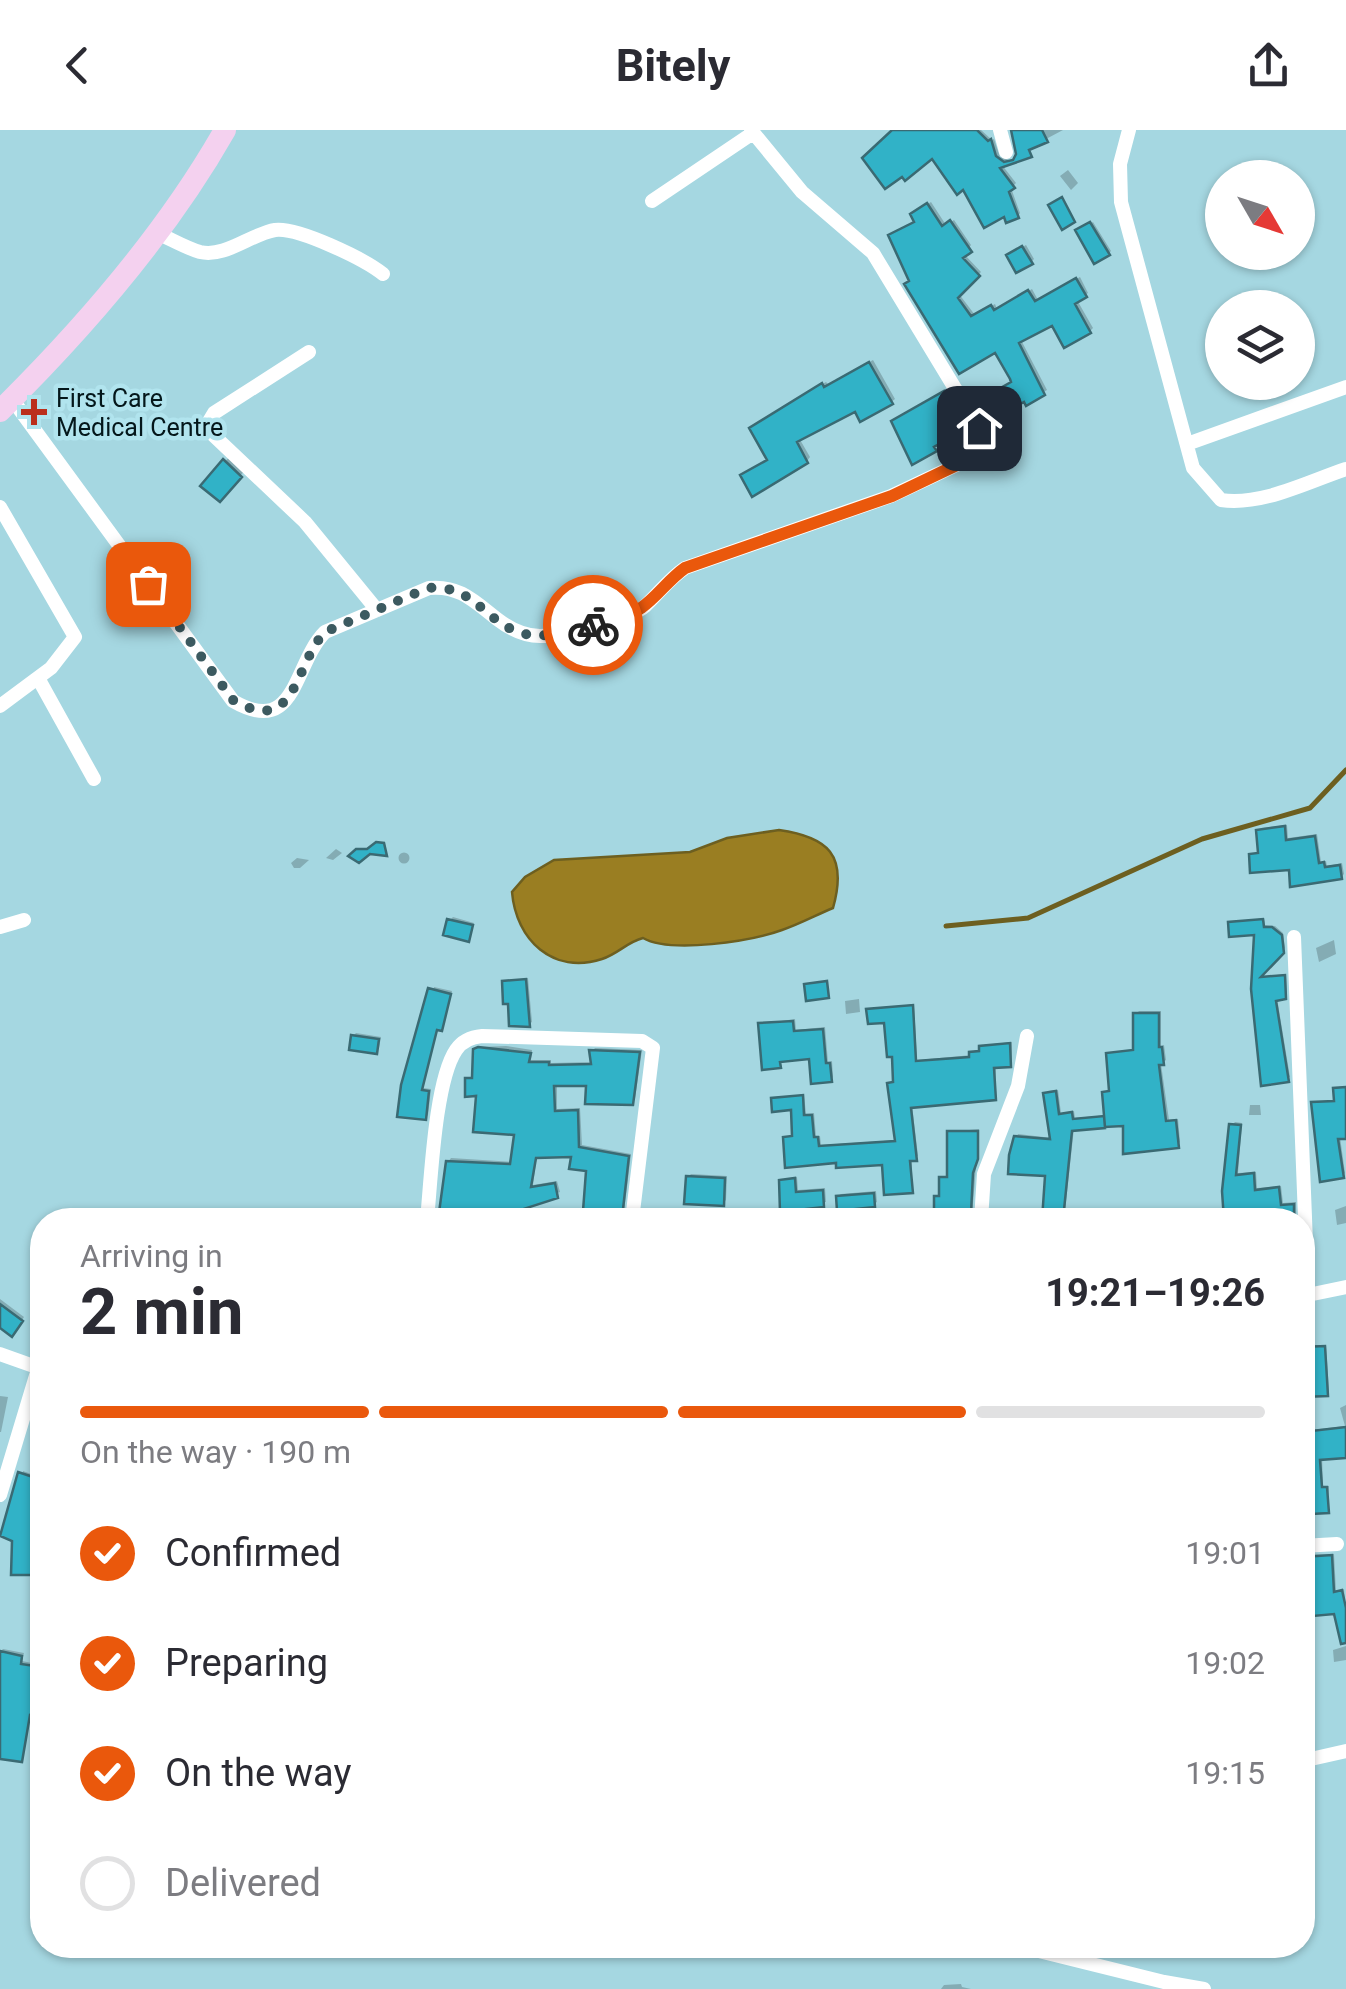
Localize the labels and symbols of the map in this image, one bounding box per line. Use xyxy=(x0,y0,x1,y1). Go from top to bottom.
north arrow xyxy=(1205,160,1315,270)
place label: First Care Medical Centre xyxy=(56,384,223,442)
pin xyxy=(937,386,1022,471)
marker: First Care Medical Centre xyxy=(21,399,47,425)
pin xyxy=(106,542,191,627)
courier xyxy=(543,575,643,675)

